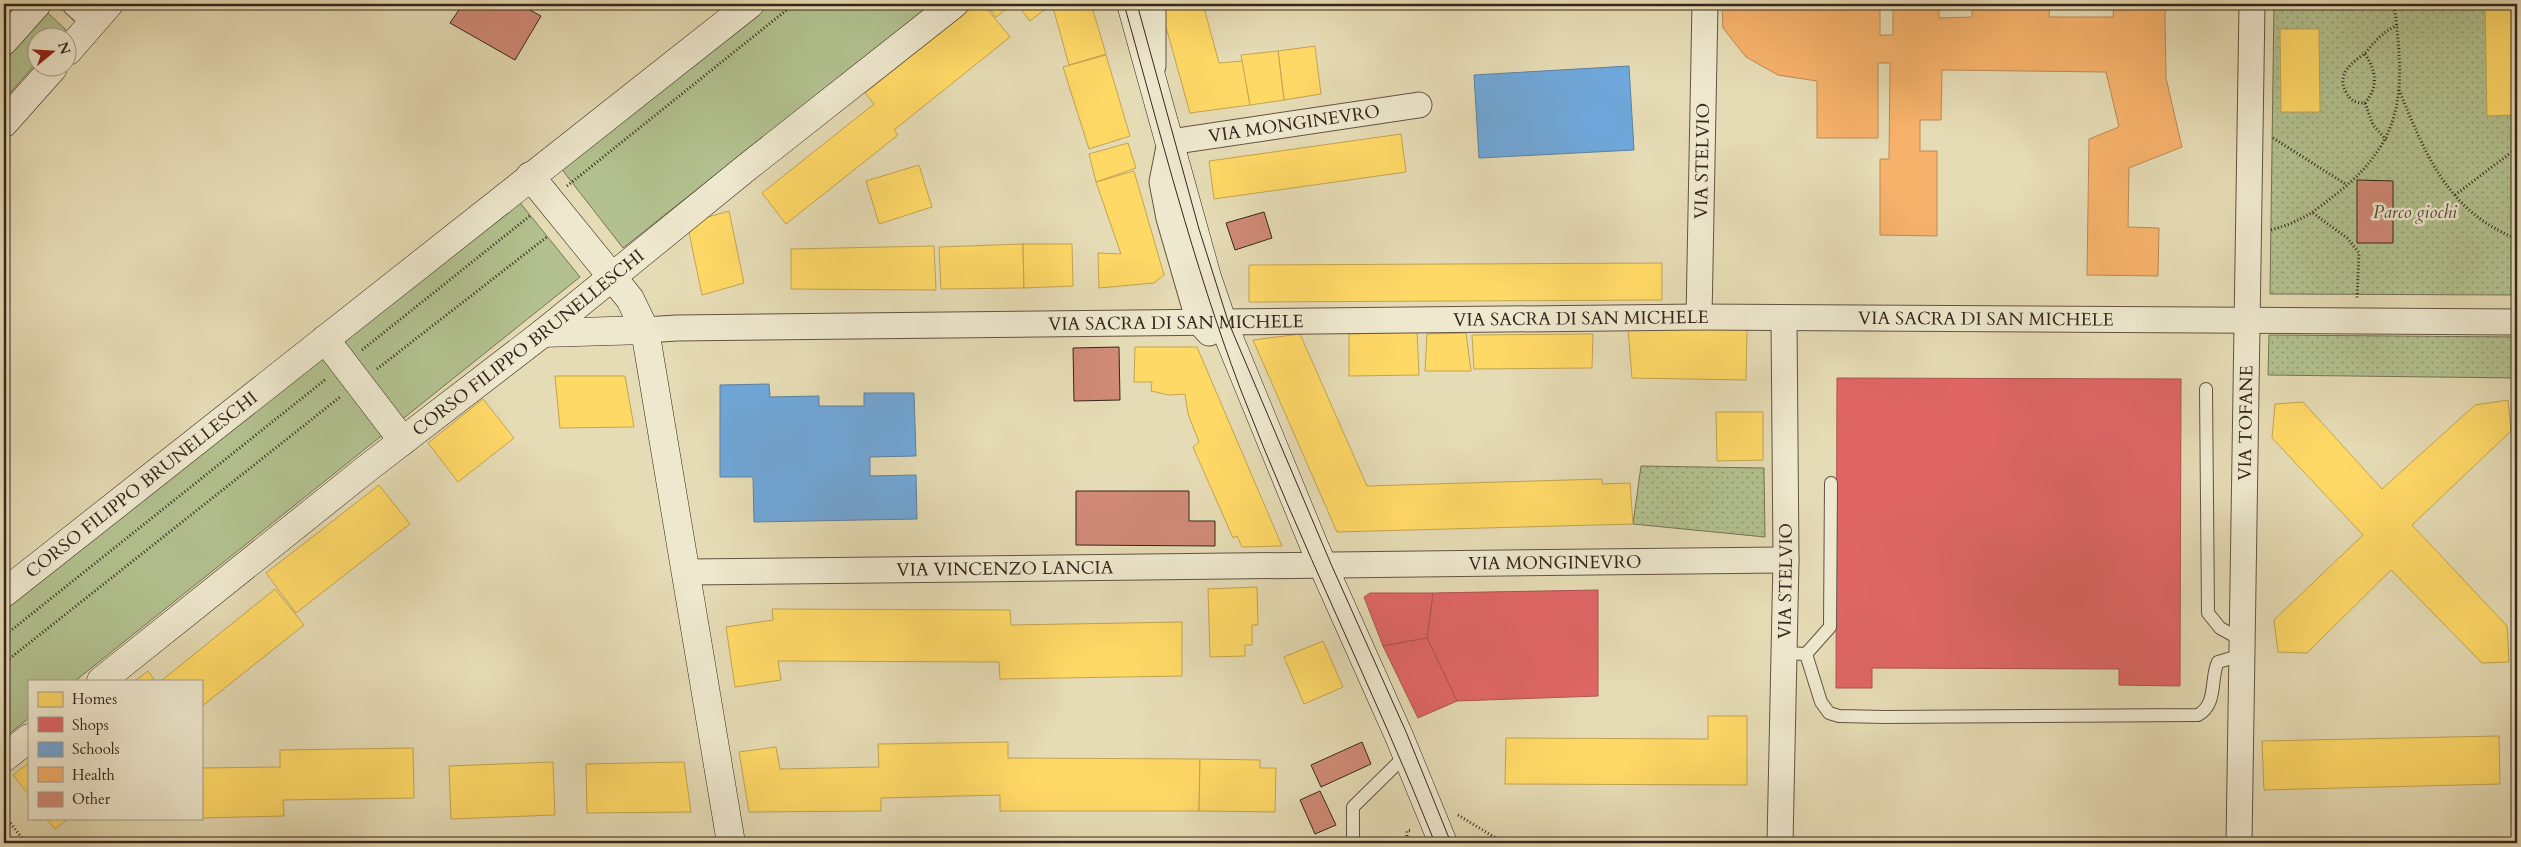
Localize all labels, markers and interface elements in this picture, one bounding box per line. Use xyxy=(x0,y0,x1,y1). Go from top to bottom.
north arrow xyxy=(28,28,78,78)
text: N xyxy=(53,39,75,57)
street label: VIA MONGINEVRO xyxy=(1207,98,1382,149)
street label: VIA STELVIO xyxy=(1688,103,1716,219)
park label: Parco giochi xyxy=(2373,200,2458,225)
street label: CORSO FILIPPO BRUNELLESCHI xyxy=(407,243,649,442)
street label: VIA SACRA DI SAN MICHELE xyxy=(1453,304,1709,332)
street label: VIA SACRA DI SAN MICHELE xyxy=(1858,305,2114,332)
street label: VIA SACRA DI SAN MICHELE xyxy=(1048,309,1304,337)
street label: VIA TOFANE xyxy=(2232,365,2259,481)
street label: CORSO FILIPPO BRUNELLESCHI xyxy=(20,385,263,584)
street label: VIA STELVIO xyxy=(1772,523,1799,639)
street label: VIA MONGINEVRO xyxy=(1468,549,1642,576)
street label: VIA VINCENZO LANCIA xyxy=(896,555,1114,582)
legend xyxy=(28,680,202,820)
text: Homes xyxy=(72,689,117,709)
text: Shops xyxy=(72,715,109,735)
text: Schools xyxy=(72,739,120,759)
text: Health xyxy=(72,765,115,785)
text: Other xyxy=(72,789,111,809)

